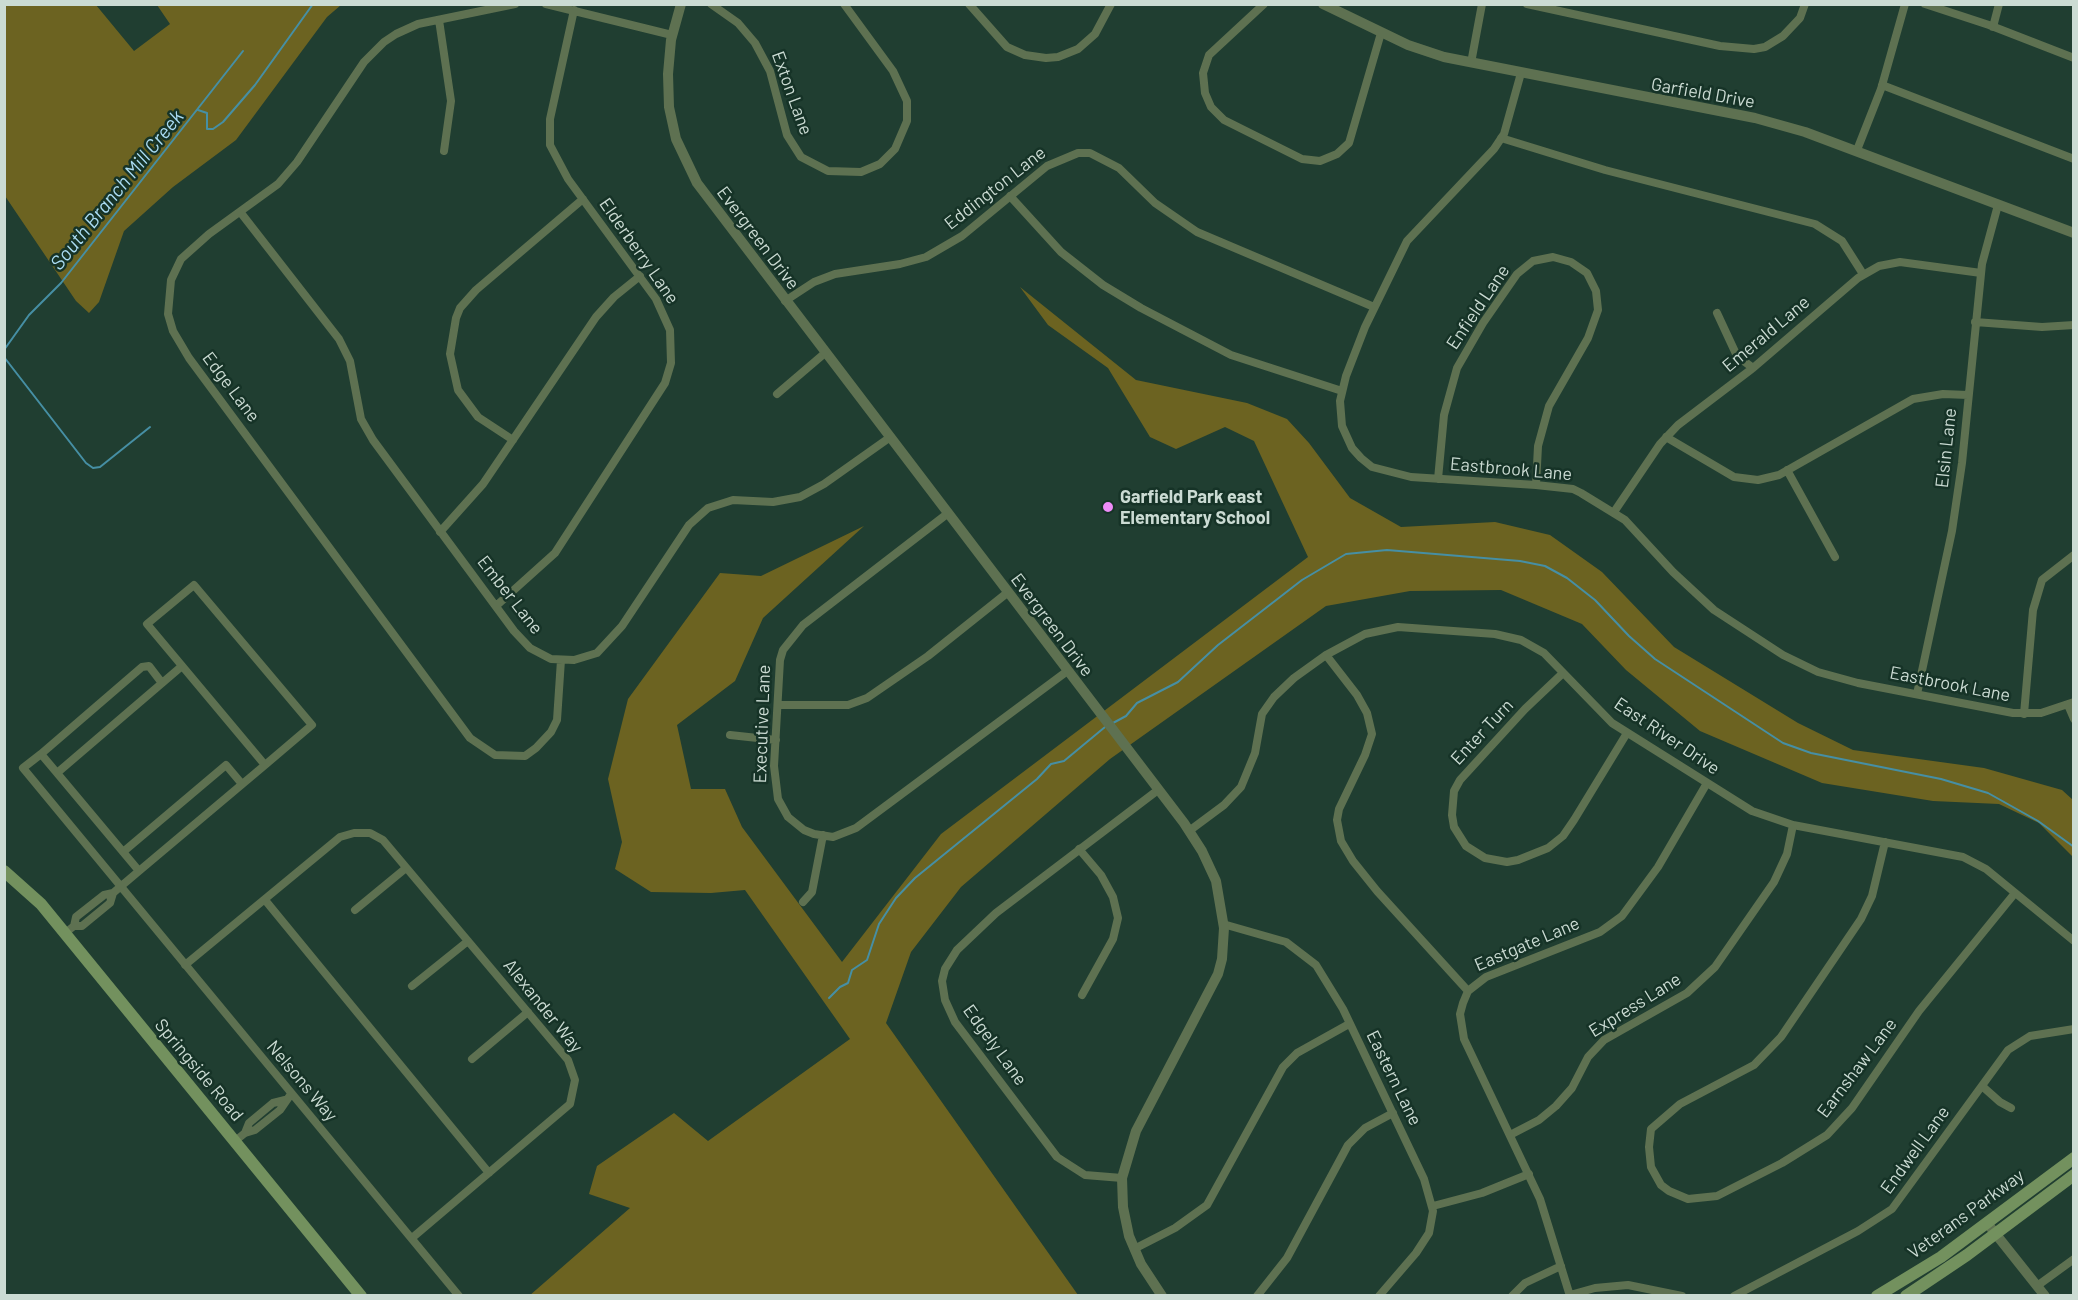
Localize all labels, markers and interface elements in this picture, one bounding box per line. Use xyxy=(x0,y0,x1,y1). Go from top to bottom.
street label: Exton Lane xyxy=(767,48,817,138)
street label: Garfield Drive xyxy=(1649,73,1757,113)
water label: South Branch Mill Creek xyxy=(45,105,189,275)
street label: Eddington Lane xyxy=(940,142,1050,234)
street label: Evergreen Drive xyxy=(712,182,804,294)
street label: Elderberry Lane xyxy=(594,194,684,308)
street label: Enfield Lane xyxy=(1442,261,1514,353)
street label: Emerald Lane xyxy=(1718,291,1814,377)
street label: Edge Lane xyxy=(198,348,264,426)
street label: Elsin Lane xyxy=(1931,407,1961,489)
street label: Eastbrook Lane xyxy=(1449,453,1573,485)
place label: Garfield Park east Elementary School xyxy=(1120,486,1270,528)
marker: Garfield Park east Elementary School xyxy=(1101,500,1115,514)
street label: Ember Lane xyxy=(473,551,547,639)
street label: Evergreen Drive xyxy=(1006,569,1098,681)
street label: Eastbrook Lane xyxy=(1888,662,2012,706)
street label: Executive Lane xyxy=(749,664,775,784)
street label: East River Drive xyxy=(1610,693,1724,779)
street label: Enter Turn xyxy=(1446,695,1518,769)
street label: Eastgate Lane xyxy=(1471,912,1583,976)
street label: Alexander Way xyxy=(499,955,587,1057)
street label: Express Lane xyxy=(1585,968,1685,1042)
street label: Edgely Lane xyxy=(958,1000,1032,1090)
street label: Springside Road xyxy=(150,1014,248,1126)
street label: Earnshaw Lane xyxy=(1813,1014,1901,1122)
street label: Eastern Lane xyxy=(1362,1027,1426,1129)
street label: Nelsons Way xyxy=(262,1036,342,1126)
street label: Endwell Lane xyxy=(1876,1102,1954,1198)
street label: Veterans Parkway xyxy=(1904,1165,2028,1263)

